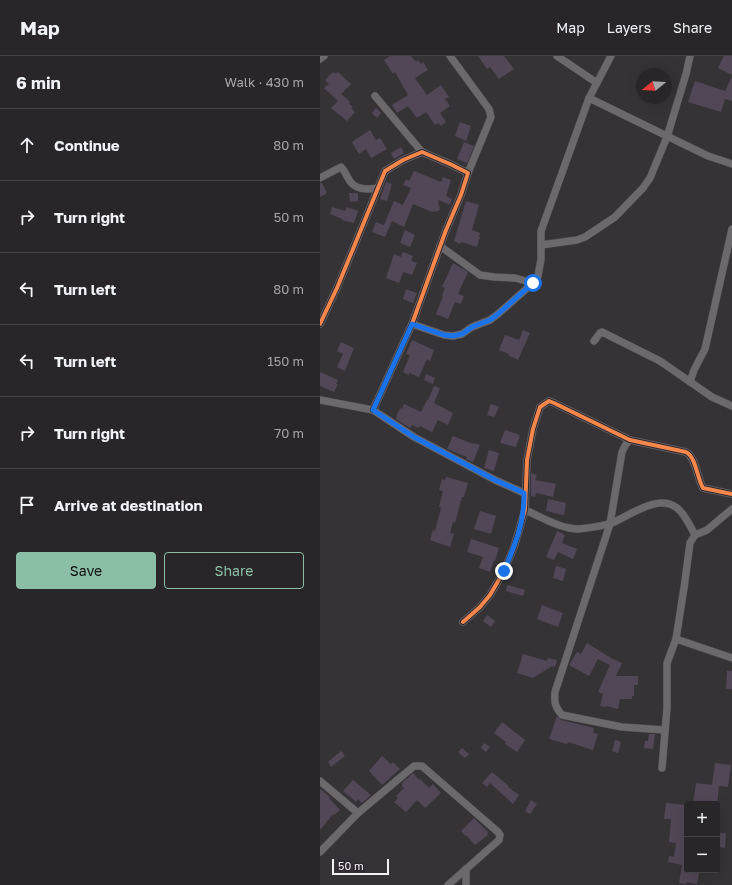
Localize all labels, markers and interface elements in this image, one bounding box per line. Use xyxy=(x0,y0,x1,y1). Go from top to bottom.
text: Map xyxy=(20,16,60,39)
text: Map xyxy=(556,19,585,36)
text: Layers xyxy=(607,19,651,36)
text: Share xyxy=(673,19,712,36)
north arrow xyxy=(636,68,672,104)
text: 6 min xyxy=(16,72,61,93)
text: Walk · 430 m xyxy=(224,74,304,90)
icon: ahead xyxy=(16,134,38,156)
text: Continue xyxy=(54,136,120,154)
text: 80 m xyxy=(273,137,304,153)
icon: right xyxy=(16,206,38,228)
text: Turn right xyxy=(54,208,125,226)
text: 50 m xyxy=(274,209,304,225)
route start xyxy=(524,274,542,292)
icon: left xyxy=(16,278,38,300)
text: Turn left xyxy=(54,280,116,298)
text: 80 m xyxy=(273,281,304,297)
icon: left xyxy=(16,350,38,372)
text: Turn left xyxy=(54,352,116,370)
text: 150 m xyxy=(267,353,304,369)
icon: right xyxy=(16,422,38,444)
text: Turn right xyxy=(54,424,125,442)
text: 70 m xyxy=(274,425,304,441)
icon: arrive xyxy=(16,494,38,516)
text: Arrive at destination xyxy=(54,496,203,514)
button: Save xyxy=(16,552,156,589)
button: Share xyxy=(164,552,304,589)
route end xyxy=(495,562,513,580)
map controls xyxy=(684,801,720,873)
button: + xyxy=(684,801,720,837)
button: − xyxy=(684,837,720,873)
scale bar xyxy=(332,857,389,876)
text: 50 m xyxy=(338,859,364,872)

